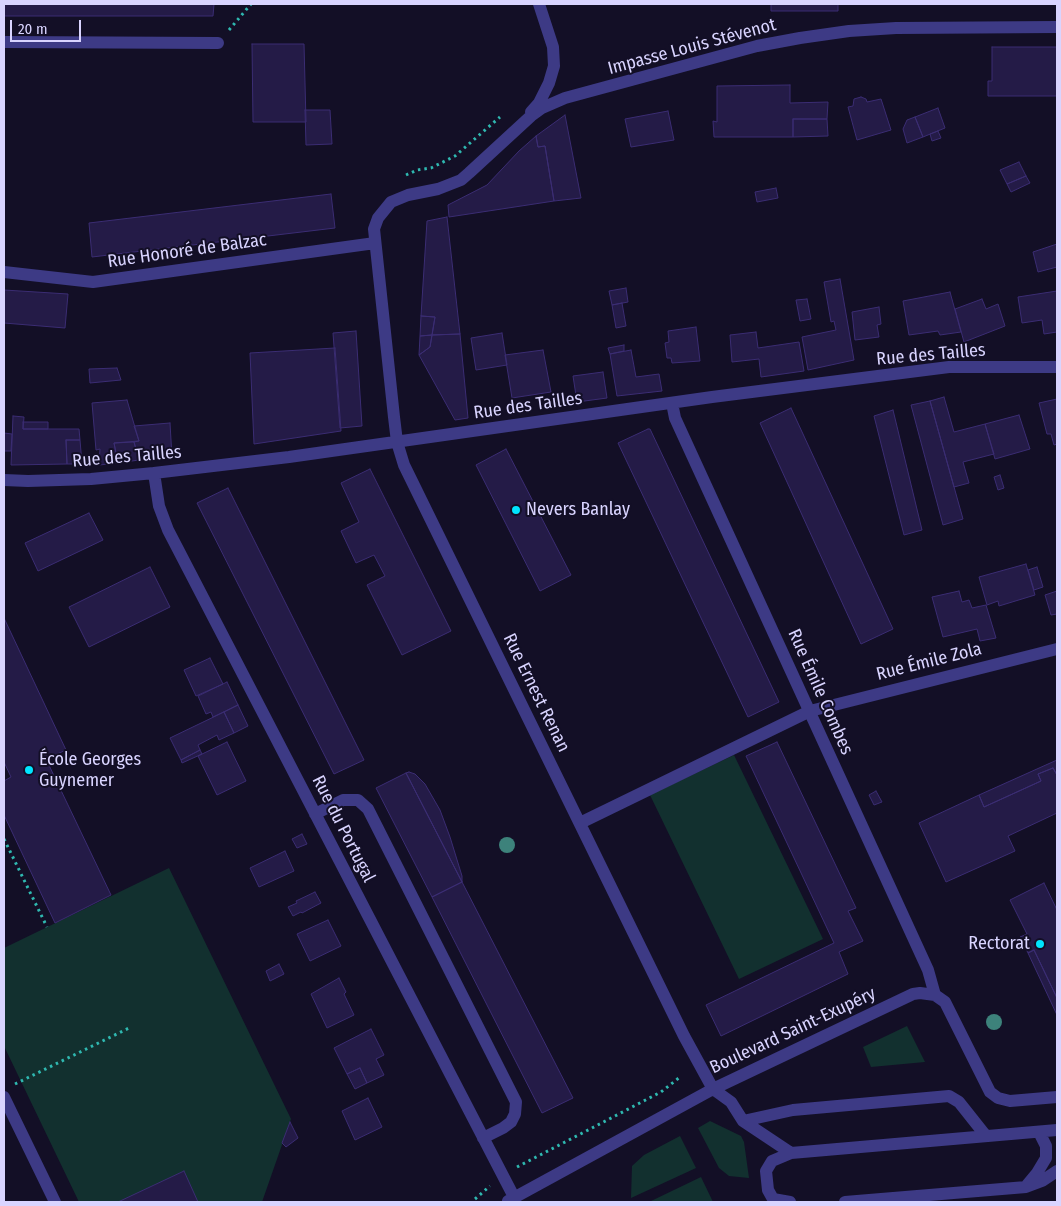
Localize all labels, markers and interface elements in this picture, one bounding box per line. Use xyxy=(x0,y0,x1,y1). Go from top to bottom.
scale bar xyxy=(12,10,84,42)
street label: Impasse Louis Stévenot xyxy=(606,14,778,80)
text: 20 m xyxy=(18,20,48,38)
street label: Rue Honoré de Balzac xyxy=(106,229,268,273)
street label: Rue des Tailles xyxy=(875,339,987,371)
street label: Rue des Tailles xyxy=(472,388,584,424)
street label: Rue des Tailles xyxy=(71,441,183,473)
place label: Nevers Banlay xyxy=(526,499,630,521)
marker: Nevers Banlay xyxy=(510,504,522,516)
street label: Rue Émile Combes xyxy=(783,626,857,758)
street label: Rue Ernest Renan xyxy=(498,630,574,756)
street label: Rue Émile Zola xyxy=(874,638,984,686)
place label: École Georges Guynemer xyxy=(39,749,141,792)
marker: École Georges Guynemer xyxy=(23,764,35,776)
street label: Rue du Portugal xyxy=(307,772,379,886)
place label: Rectorat xyxy=(968,933,1030,955)
marker: Rectorat xyxy=(1034,938,1046,950)
street label: Boulevard Saint-Exupéry xyxy=(707,983,879,1079)

